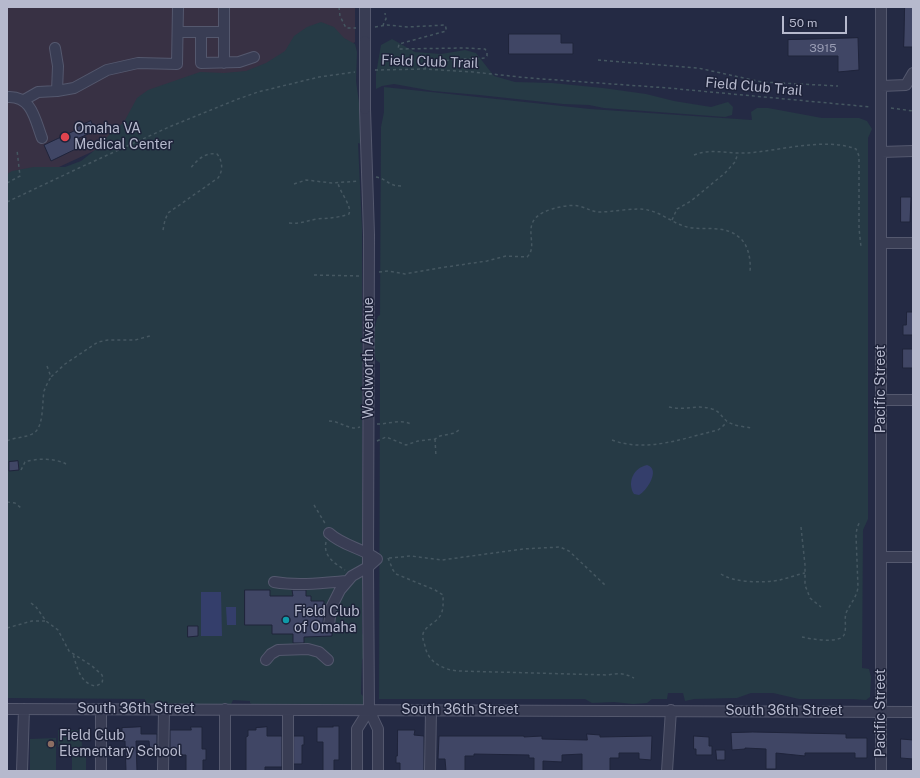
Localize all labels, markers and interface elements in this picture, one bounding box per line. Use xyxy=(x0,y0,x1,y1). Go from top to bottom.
scale bar xyxy=(784,8,849,34)
text: 50 m xyxy=(789,16,817,30)
house number: 3915 xyxy=(809,41,837,55)
street label: Field Club Trail xyxy=(381,52,479,72)
street label: Field Club Trail xyxy=(705,74,803,100)
place label: Omaha VA Medical Center xyxy=(74,121,173,154)
marker: Omaha VA Medical Center xyxy=(59,131,71,143)
street label: Woolworth Avenue xyxy=(361,297,377,419)
street label: Pacific Street xyxy=(873,345,889,433)
place label: Field Club of Omaha xyxy=(294,604,360,636)
marker: Field Club of Omaha xyxy=(281,615,291,625)
street label: Pacific Street xyxy=(873,669,889,757)
street label: South 36th Street xyxy=(77,701,195,717)
street label: South 36th Street xyxy=(401,702,519,718)
street label: South 36th Street xyxy=(725,703,843,719)
place label: Field Club Elementary School xyxy=(59,728,182,760)
marker: Field Club Elementary School xyxy=(46,739,56,749)

